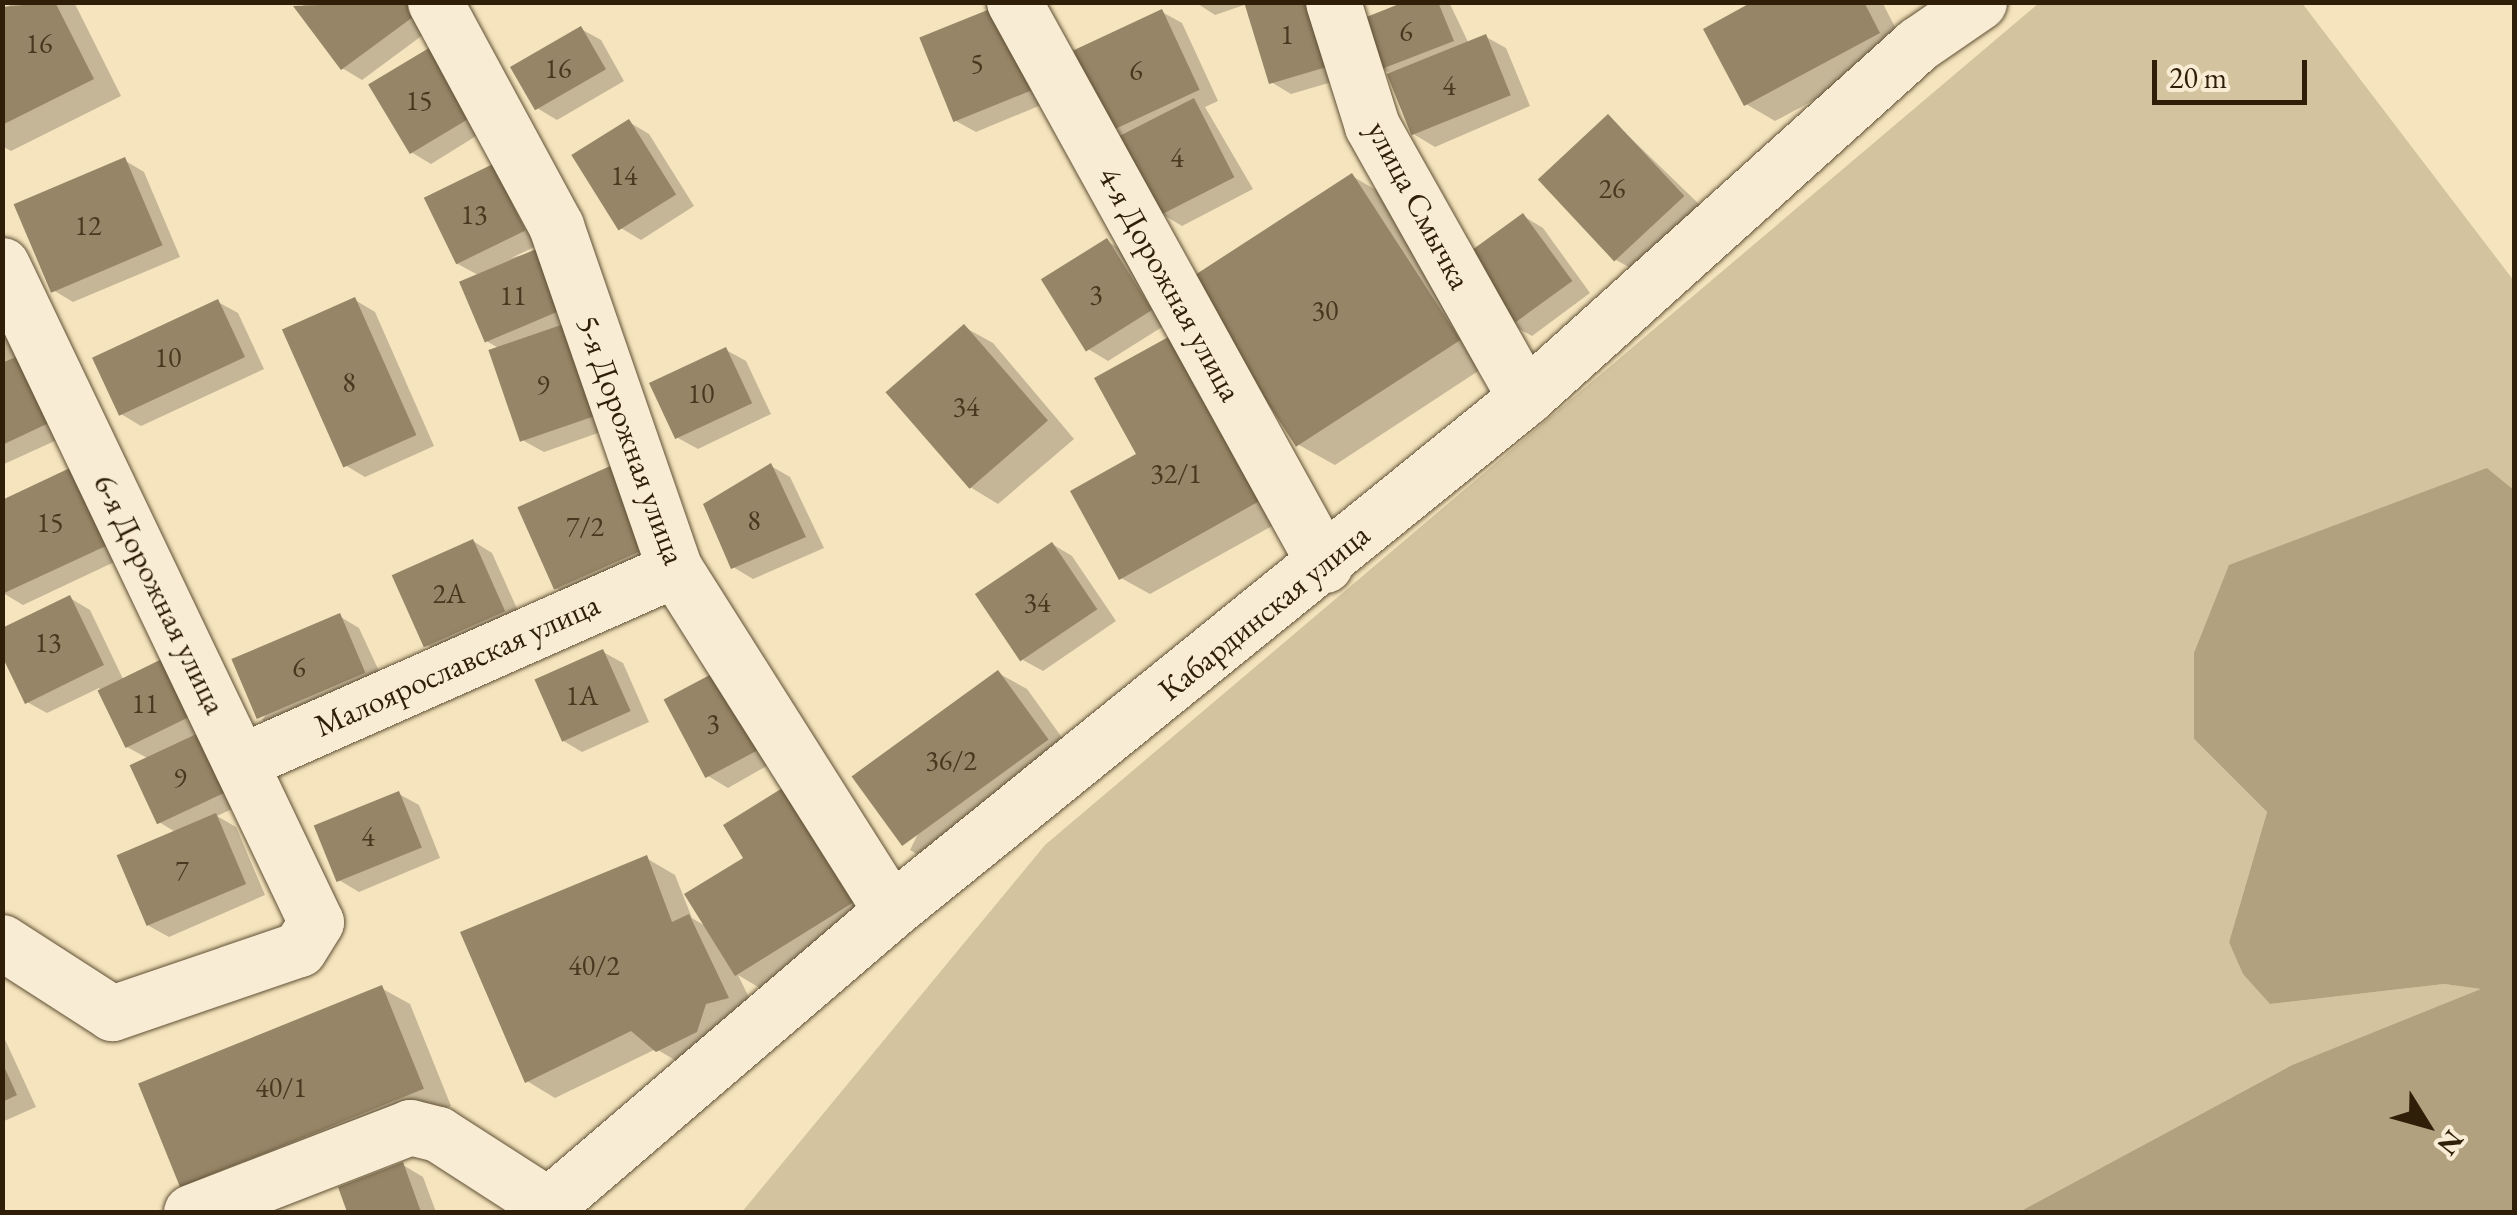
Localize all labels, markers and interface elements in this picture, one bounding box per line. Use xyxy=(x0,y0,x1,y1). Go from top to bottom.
house number: 6 xyxy=(1399,14,1413,48)
house number: 1 xyxy=(1280,17,1294,51)
house number: 16 xyxy=(26,26,52,60)
scale bar xyxy=(2157,40,2312,102)
house number: 5 xyxy=(970,46,984,80)
house number: 16 xyxy=(545,51,571,85)
house number: 6 xyxy=(1129,53,1143,87)
text: 20 m xyxy=(2169,58,2227,97)
house number: 4 xyxy=(1442,68,1456,102)
house number: 15 xyxy=(406,83,432,117)
street label: улица Смычка xyxy=(1359,114,1479,296)
house number: 4 xyxy=(1170,140,1184,174)
house number: 14 xyxy=(611,158,637,192)
street label: 4-я Дорожная улица xyxy=(1090,160,1250,408)
house number: 26 xyxy=(1599,171,1625,205)
house number: 13 xyxy=(461,197,487,231)
house number: 12 xyxy=(75,208,101,242)
house number: 3 xyxy=(1089,277,1103,311)
house number: 11 xyxy=(500,278,526,312)
house number: 30 xyxy=(1312,293,1338,327)
street label: 5-я Дорожная улица xyxy=(568,310,694,570)
house number: 10 xyxy=(155,340,181,374)
house number: 8 xyxy=(342,365,356,399)
house number: 9 xyxy=(536,367,550,401)
house number: 10 xyxy=(688,376,714,410)
house number: 34 xyxy=(953,389,979,423)
house number: 32/1 xyxy=(1150,456,1202,490)
street label: 6-я Дорожная улица xyxy=(85,468,235,720)
house number: 8 xyxy=(747,503,761,537)
house number: 15 xyxy=(37,505,63,539)
house number: 7/2 xyxy=(566,509,604,543)
street label: Кабардинская улица xyxy=(1151,515,1377,709)
house number: 2А xyxy=(433,576,465,610)
street label: Малоярославская улица xyxy=(309,585,605,745)
house number: 34 xyxy=(1024,585,1050,619)
house number: 13 xyxy=(35,625,61,659)
house number: 6 xyxy=(292,650,306,684)
house number: 1А xyxy=(566,678,598,712)
house number: 11 xyxy=(132,686,158,720)
house number: 3 xyxy=(706,706,720,740)
house number: 36/2 xyxy=(925,743,977,777)
house number: 9 xyxy=(173,760,187,794)
house number: 4 xyxy=(361,819,375,853)
house number: 7 xyxy=(175,853,189,887)
house number: 40/2 xyxy=(568,948,620,982)
house number: 40/1 xyxy=(255,1070,307,1104)
north arrow xyxy=(2377,1075,2477,1175)
text: N xyxy=(2430,1123,2472,1163)

